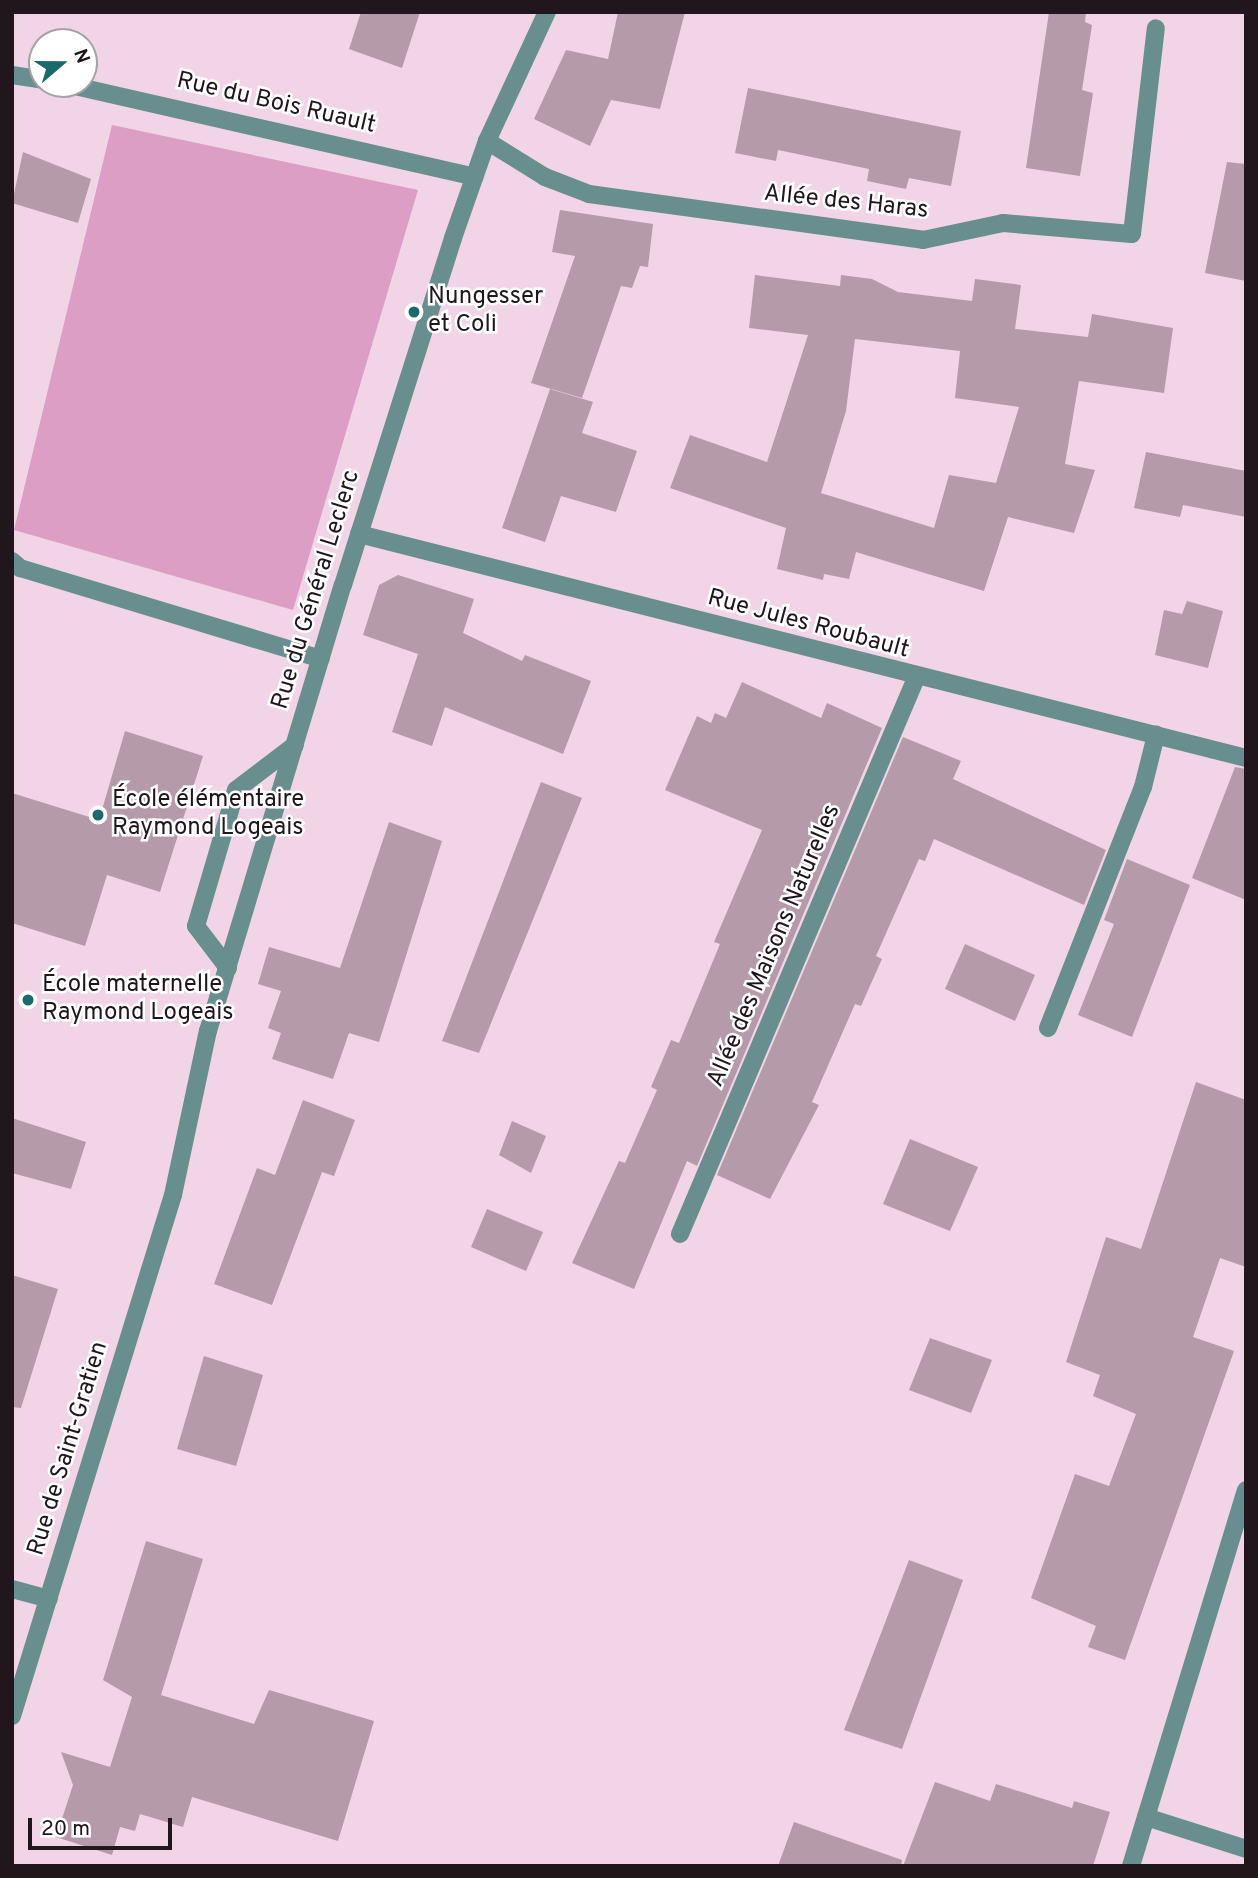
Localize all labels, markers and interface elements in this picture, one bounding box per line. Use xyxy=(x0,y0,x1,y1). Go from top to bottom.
north arrow xyxy=(28,28,98,98)
text: N xyxy=(67,46,94,67)
street label: Rue du Bois Ruault xyxy=(174,67,378,141)
street label: Allée des Haras xyxy=(762,180,930,226)
place label: Nungesser et Coli xyxy=(428,284,543,340)
marker: Nungesser et Coli xyxy=(406,304,422,320)
street label: Rue du Général Leclerc xyxy=(267,467,367,713)
street label: Rue Jules Roubault xyxy=(704,584,912,666)
place label: École élémentaire Raymond Logeais xyxy=(112,787,304,843)
street label: Allée des Maisons Naturelles xyxy=(702,800,848,1092)
marker: École élémentaire Raymond Logeais xyxy=(90,807,106,823)
place label: École maternelle Raymond Logeais xyxy=(42,972,234,1028)
marker: École maternelle Raymond Logeais xyxy=(20,992,36,1008)
street label: Rue de Saint-Gratien xyxy=(23,1338,115,1560)
scale bar xyxy=(32,1804,175,1848)
text: 20 m xyxy=(41,1816,90,1843)

